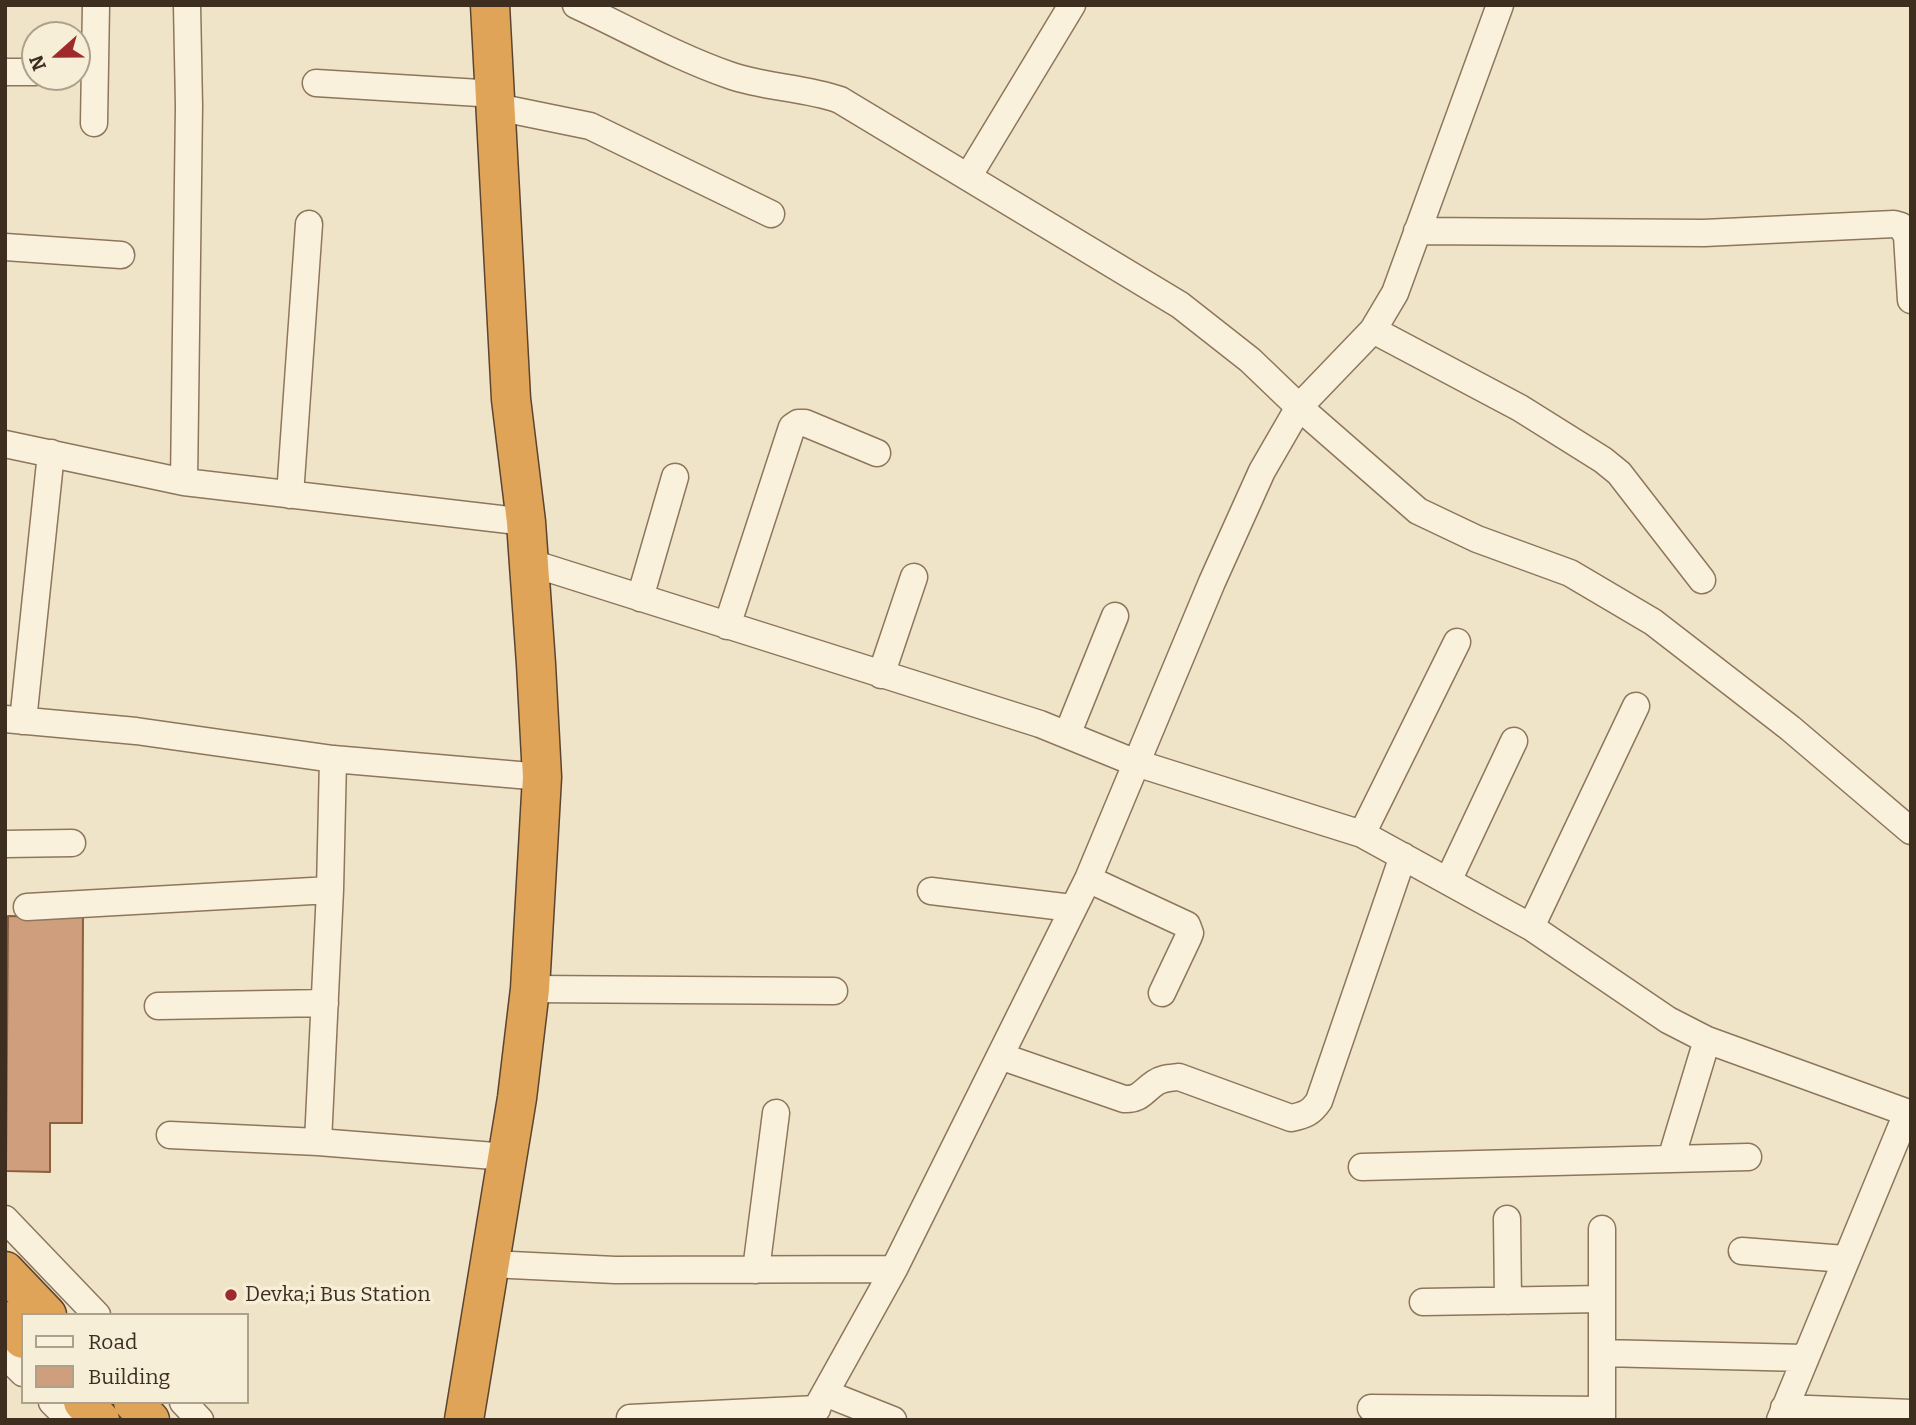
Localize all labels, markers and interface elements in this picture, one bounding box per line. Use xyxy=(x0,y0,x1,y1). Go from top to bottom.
north arrow xyxy=(21,21,91,91)
text: N xyxy=(24,52,51,74)
place label: Devka;i Bus Station xyxy=(245,1282,431,1308)
marker: Devka;i Bus Station xyxy=(223,1287,239,1303)
legend xyxy=(21,1313,248,1404)
text: Road xyxy=(88,1329,137,1355)
text: Building xyxy=(88,1364,170,1390)

